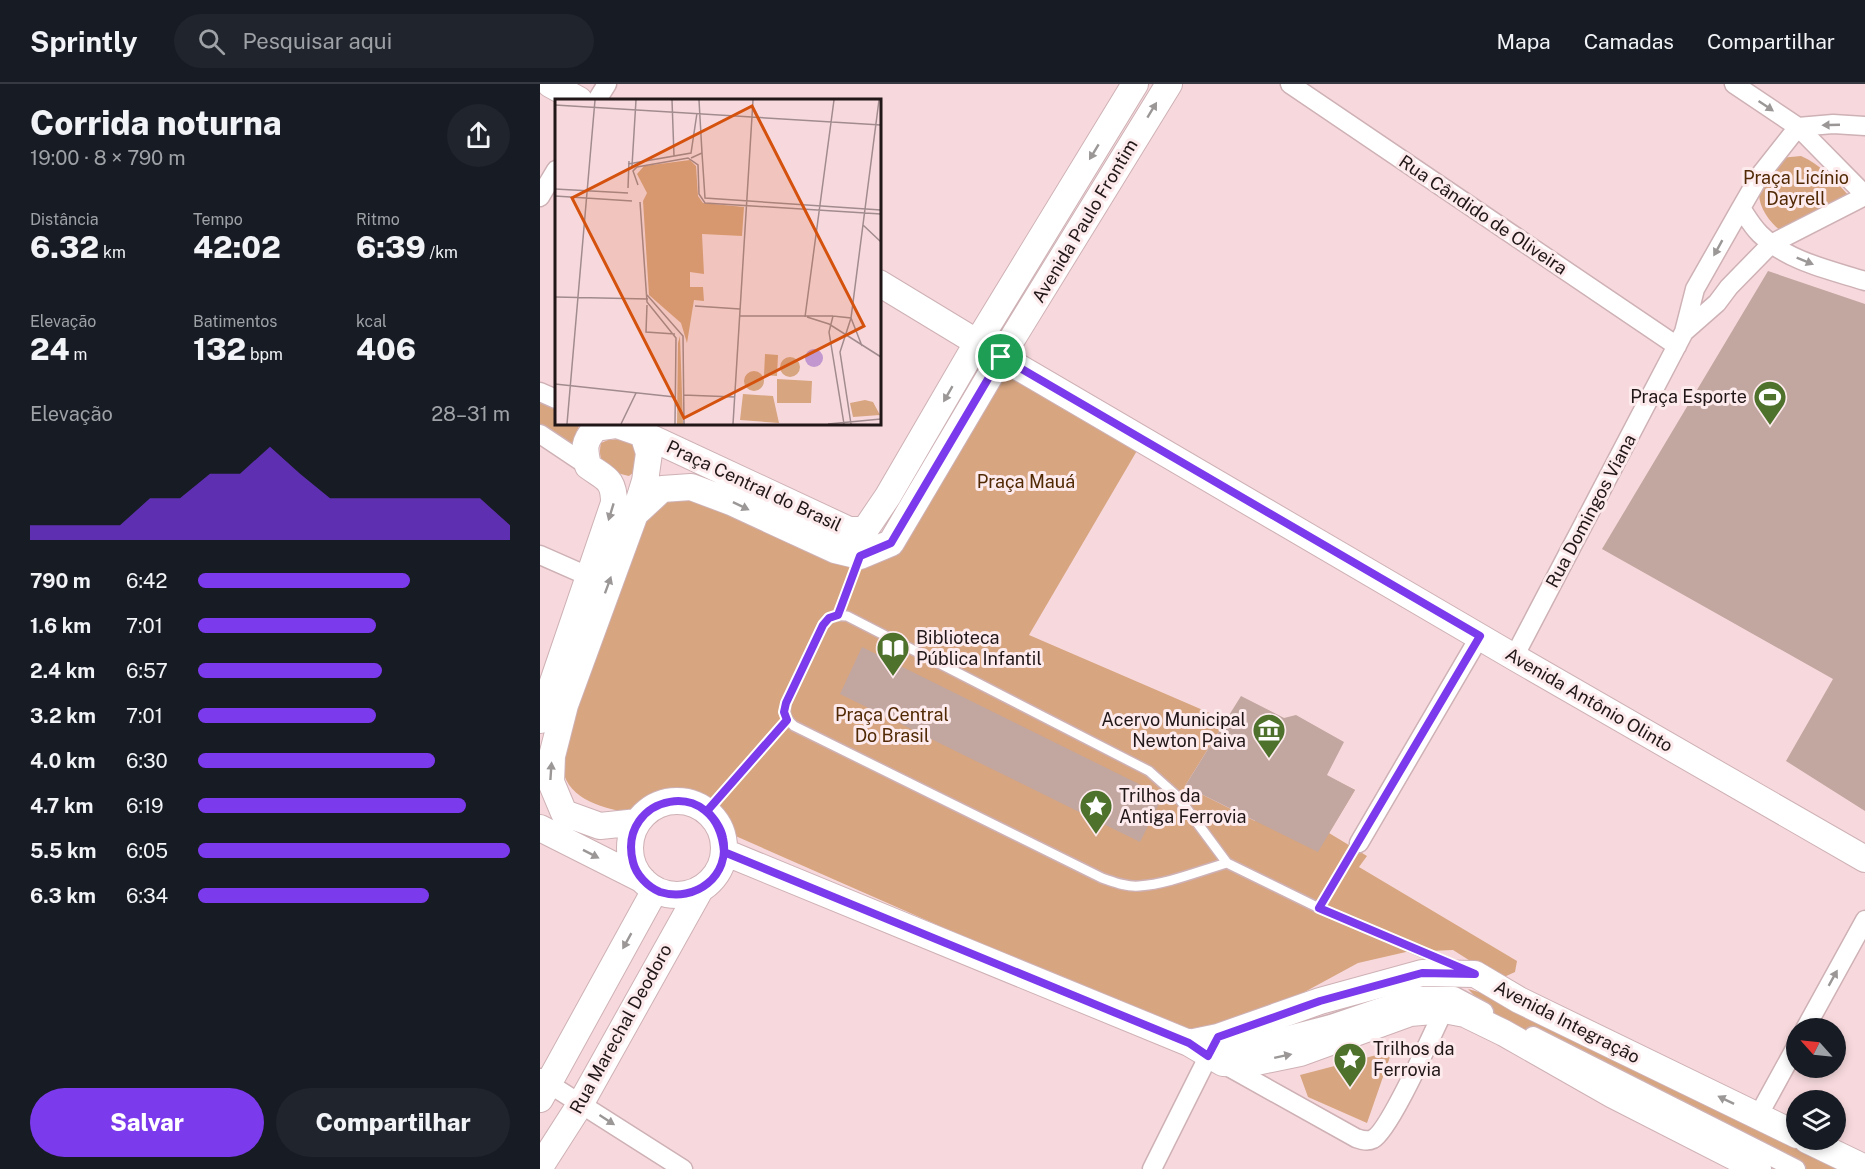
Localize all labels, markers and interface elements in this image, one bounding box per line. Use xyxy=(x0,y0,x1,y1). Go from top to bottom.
search box xyxy=(174,14,594,68)
text: Sprintly xyxy=(30,25,138,58)
icon: search xyxy=(195,25,228,58)
text: Pesquisar aqui xyxy=(243,28,392,54)
text: Mapa xyxy=(1497,29,1551,54)
text: Camadas xyxy=(1584,29,1674,54)
text: Compartilhar xyxy=(1707,29,1835,54)
inset map xyxy=(555,99,880,424)
one-way arrow xyxy=(1757,100,1773,112)
one-way arrow xyxy=(1147,102,1158,118)
text: Corrida noturna xyxy=(30,104,282,142)
button: share xyxy=(447,104,510,167)
one-way arrow xyxy=(1822,120,1841,130)
street label: Avenida Paulo Frontim xyxy=(1027,135,1142,306)
one-way arrow xyxy=(1088,144,1099,160)
text: 19:00 · 8 × 790 m xyxy=(30,146,186,170)
street label: Rua Cândido de Oliveira xyxy=(1395,150,1571,279)
park label: Praça Licínio Dayrell xyxy=(1743,167,1849,209)
text: Distância xyxy=(30,210,99,229)
text: Tempo xyxy=(193,210,243,229)
text: Ritmo xyxy=(356,210,400,229)
text: 6.32 xyxy=(30,229,99,265)
text: 42:02 xyxy=(193,229,281,265)
text: 6:39 xyxy=(356,229,426,265)
one-way arrow xyxy=(1713,240,1723,257)
text: km xyxy=(99,243,126,262)
text: /km xyxy=(426,243,458,262)
one-way arrow xyxy=(1796,257,1814,266)
text: Elevação xyxy=(30,312,96,331)
text: Batimentos xyxy=(193,312,277,331)
text: kcal xyxy=(356,312,387,331)
text: 24 xyxy=(30,331,70,367)
text: 132 xyxy=(193,331,246,367)
text: 406 xyxy=(356,331,416,367)
pin xyxy=(975,331,1026,382)
icon: arrive xyxy=(984,340,1017,373)
text: m xyxy=(70,345,87,364)
text: bpm xyxy=(246,345,283,364)
sports icon: Praça Esporte xyxy=(1752,379,1788,426)
one-way arrow xyxy=(943,385,953,402)
place label: Praça Esporte xyxy=(1630,386,1747,407)
text: Elevação xyxy=(30,402,113,426)
text: 28–31 m xyxy=(431,402,510,426)
street label: Rua Domingos Viana xyxy=(1541,430,1640,591)
street label: Praça Central do Brasil xyxy=(663,436,845,535)
park label: Praça Mauá xyxy=(977,471,1075,492)
one-way arrow xyxy=(732,502,749,511)
one-way arrow xyxy=(606,503,615,521)
text: 790 m xyxy=(30,569,91,593)
text: 6:42 xyxy=(126,569,167,593)
one-way arrow xyxy=(604,576,614,594)
text: 1.6 km xyxy=(30,614,91,638)
text: 7:01 xyxy=(126,614,163,638)
place label: Biblioteca Pública Infantil xyxy=(916,627,1042,669)
library icon: Biblioteca Pública Infantil xyxy=(875,630,911,677)
street label: Avenida Antônio Olinto xyxy=(1502,643,1677,756)
text: 2.4 km xyxy=(30,659,95,683)
text: 6:57 xyxy=(126,659,168,683)
text: 3.2 km xyxy=(30,704,96,728)
text: 7:01 xyxy=(126,704,163,728)
park label: Praça Central Do Brasil xyxy=(835,704,949,746)
place label: Acervo Municipal Newton Paiva xyxy=(1101,709,1246,751)
museum icon: Acervo Municipal Newton Paiva xyxy=(1251,712,1287,759)
text: 4.0 km xyxy=(30,749,95,773)
text: 6:30 xyxy=(126,749,168,773)
one-way arrow xyxy=(547,761,556,780)
place label: Trilhos da Antiga Ferrovia xyxy=(1119,785,1247,827)
place icon: Trilhos da Antiga Ferrovia xyxy=(1078,788,1114,835)
text: 4.7 km xyxy=(30,794,93,818)
text: 6:19 xyxy=(126,794,164,818)
text: 5.5 km xyxy=(30,839,96,863)
text: 6:05 xyxy=(126,839,168,863)
one-way arrow xyxy=(583,849,600,859)
text: 6.3 km xyxy=(30,884,96,908)
text: 6:34 xyxy=(126,884,168,908)
one-way arrow xyxy=(622,933,632,950)
street label: Rua Marechal Deodoro xyxy=(565,940,676,1117)
one-way arrow xyxy=(1828,969,1838,986)
street label: Avenida Integração xyxy=(1491,976,1643,1067)
north arrow xyxy=(1786,1018,1846,1078)
map controls xyxy=(1786,1018,1846,1150)
place label: Trilhos da Ferrovia xyxy=(1373,1038,1454,1080)
place icon: Trilhos da Ferrovia xyxy=(1332,1041,1368,1088)
one-way arrow xyxy=(1274,1051,1293,1060)
button: Salvar xyxy=(30,1088,264,1157)
button: Compartilhar xyxy=(276,1088,510,1157)
button: layers xyxy=(1786,1090,1846,1150)
one-way arrow xyxy=(1717,1096,1734,1105)
one-way arrow xyxy=(599,1114,615,1126)

